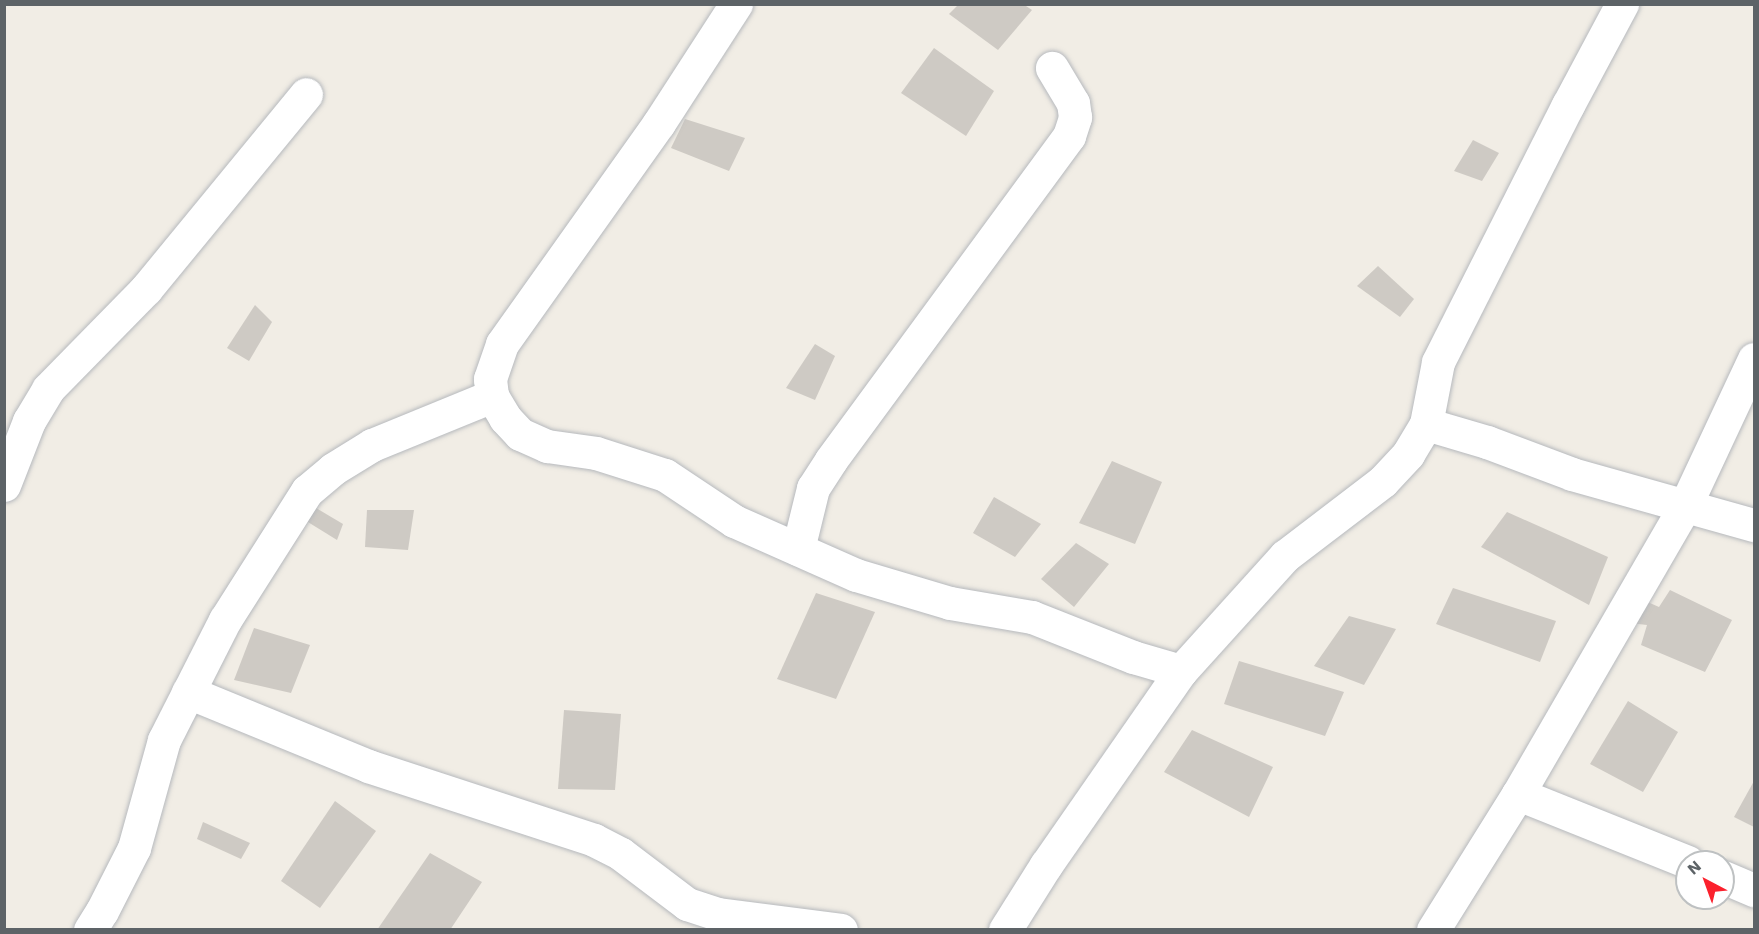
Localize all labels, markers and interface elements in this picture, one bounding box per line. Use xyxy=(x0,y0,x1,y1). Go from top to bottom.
north arrow xyxy=(1675,850,1735,910)
text: N xyxy=(1683,856,1705,879)

